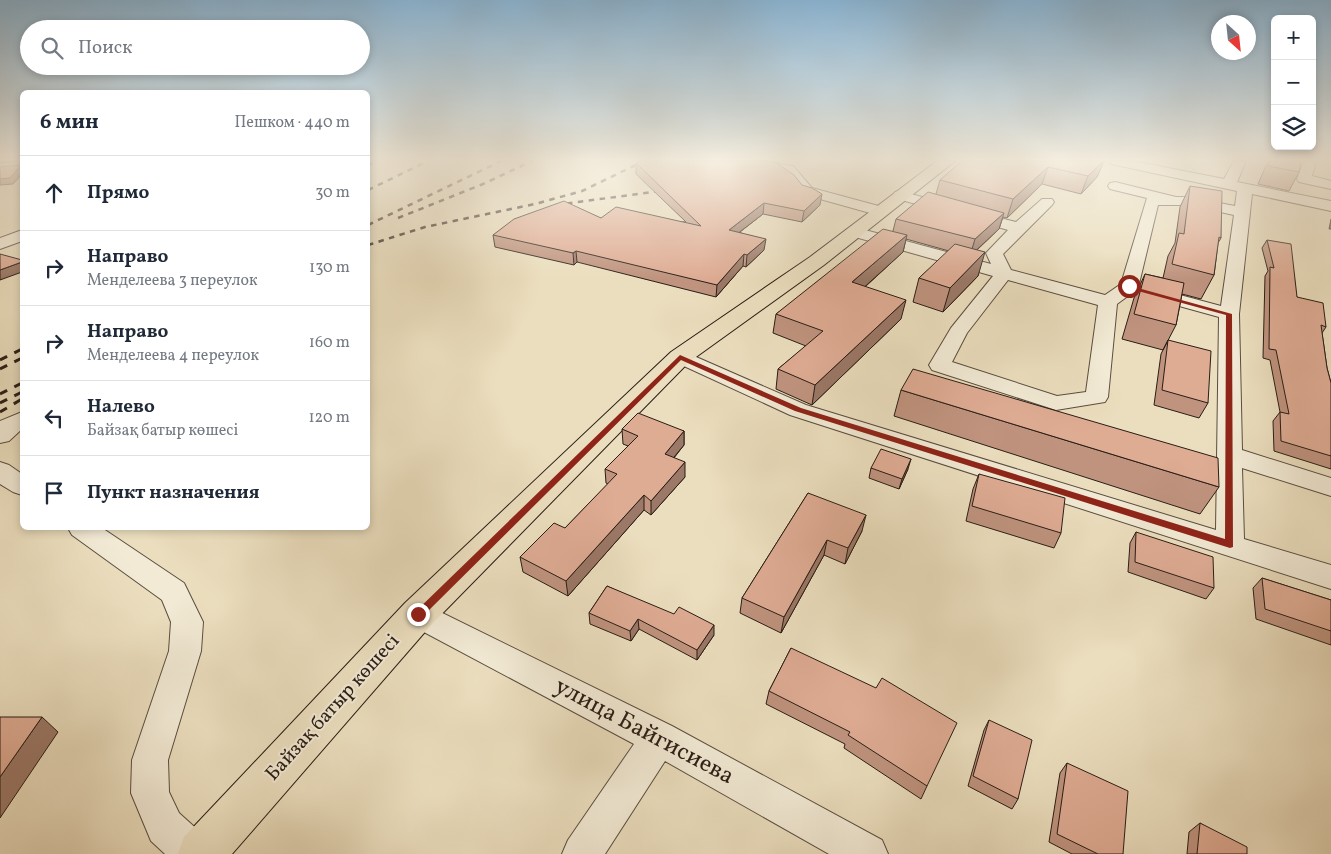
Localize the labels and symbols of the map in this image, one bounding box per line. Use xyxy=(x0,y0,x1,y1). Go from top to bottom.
north arrow xyxy=(1211,15,1256,60)
route start xyxy=(1118,275,1141,298)
route end xyxy=(407,603,430,626)
street label: Байзақ батыр көшесі xyxy=(259,628,407,788)
street label: улица Байгисиева xyxy=(548,670,740,794)

